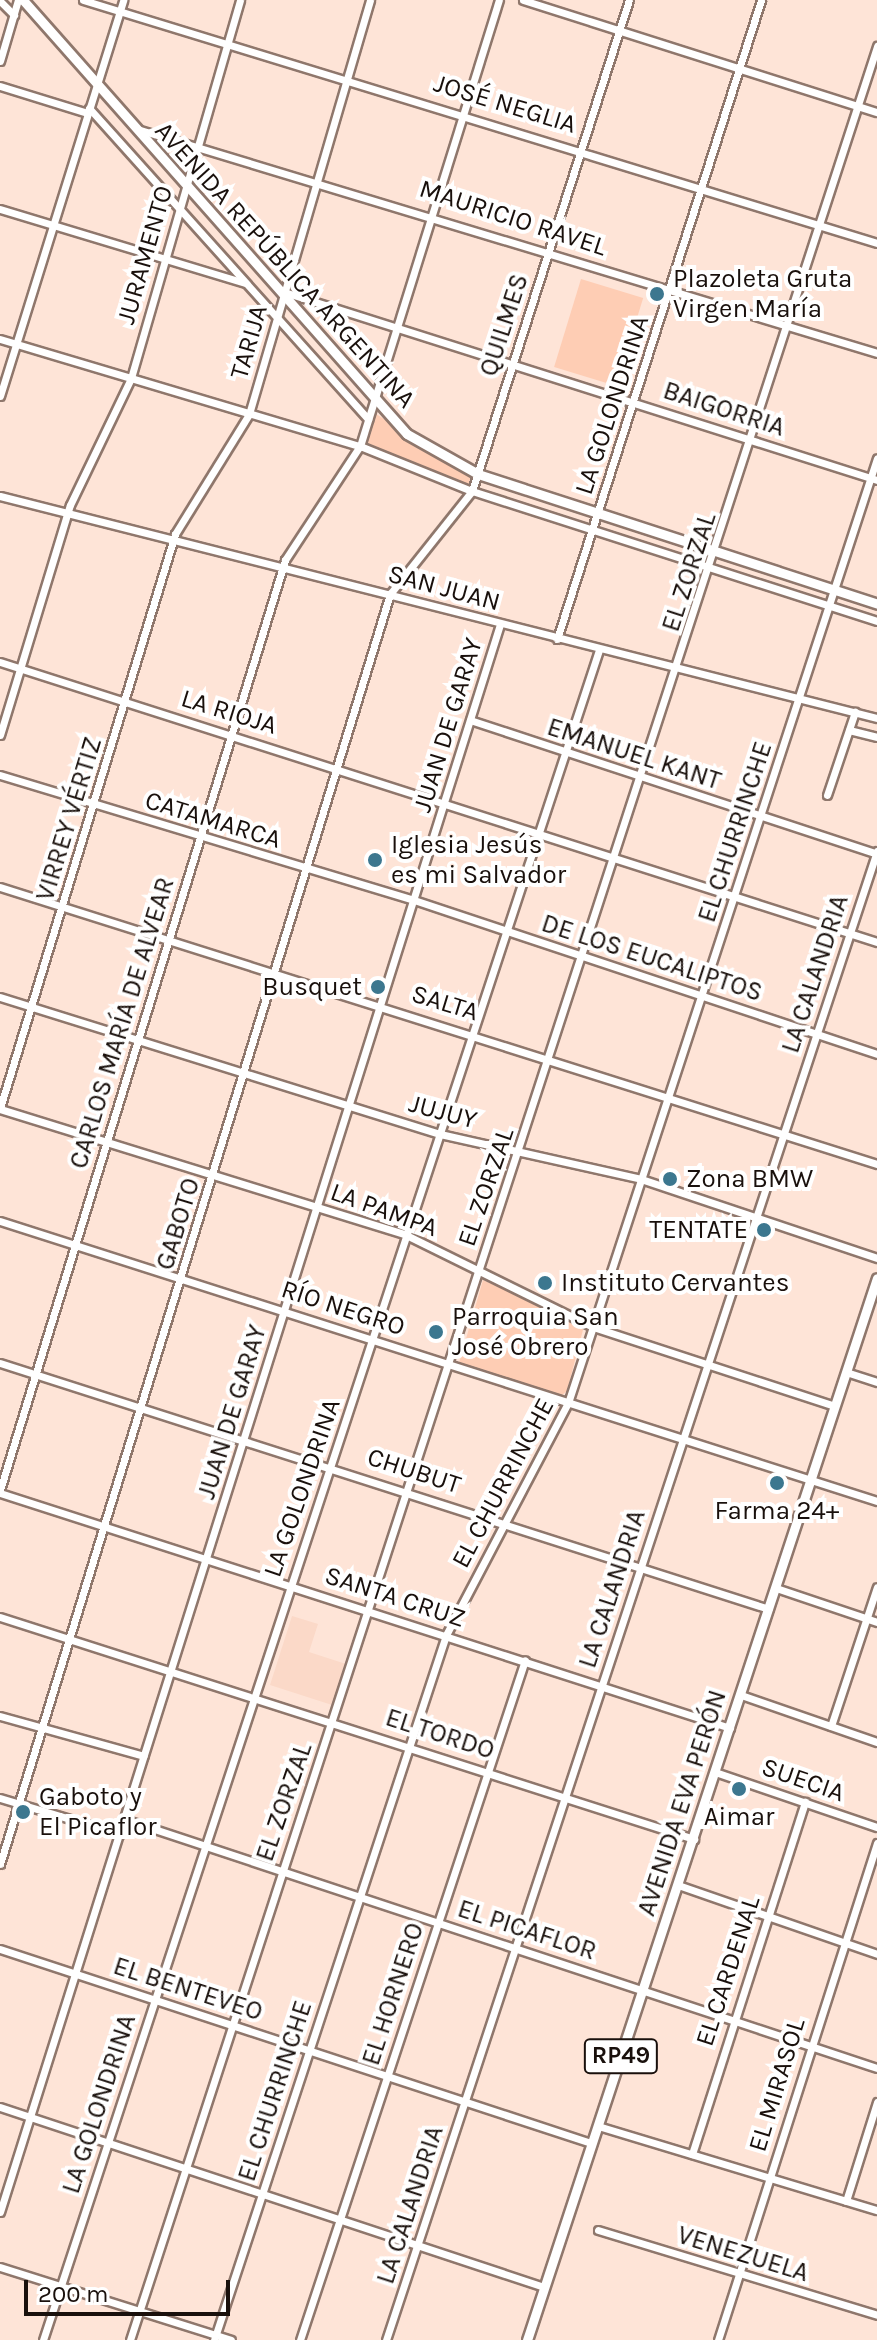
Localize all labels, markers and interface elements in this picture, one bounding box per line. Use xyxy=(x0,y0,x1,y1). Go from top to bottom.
street label: JOSÉ NEGLIA xyxy=(430,68,580,140)
street label: AVENIDA REPÚBLICA ARGENTINA xyxy=(148,115,422,415)
street label: MAURICIO RAVEL xyxy=(416,173,610,263)
street label: JURAMENTO xyxy=(110,182,180,328)
place label: Plazoleta Gruta Virgen María xyxy=(673,263,852,324)
street label: QUILMES xyxy=(473,270,535,380)
marker: Plazoleta Gruta Virgen María xyxy=(648,285,666,303)
street label: TARIJA xyxy=(224,301,274,383)
street label: LA GOLONDRINA xyxy=(568,311,656,499)
street label: BAIGORRIA xyxy=(659,375,789,443)
street label: EL ZORZAL xyxy=(655,508,723,636)
street label: SAN JUAN xyxy=(385,558,503,618)
street label: JUAN DE GARAY xyxy=(407,634,489,816)
street label: LA RIOJA xyxy=(177,683,281,741)
street label: EMANUEL KANT xyxy=(543,711,725,797)
street label: VIRREY VÉRTIZ xyxy=(29,733,109,905)
street label: EL CHURRINCHE xyxy=(691,738,779,926)
street label: CATAMARCA xyxy=(141,785,285,855)
place label: Iglesia Jesús es mi Salvador xyxy=(391,829,566,890)
marker: Iglesia Jesús es mi Salvador xyxy=(366,851,384,869)
street label: CARLOS MARÍA DE ALVEAR xyxy=(63,874,181,1172)
street label: LA CALANDRIA xyxy=(775,891,855,1057)
street label: DE LOS EUCALIPTOS xyxy=(538,908,766,1008)
place label: Busquet xyxy=(262,971,362,1003)
marker: Busquet xyxy=(369,978,387,996)
street label: SALTA xyxy=(408,978,482,1028)
street label: JUJUY xyxy=(406,1088,480,1136)
street label: EL ZORZAL xyxy=(451,1124,521,1250)
place label: Zona BMW xyxy=(686,1163,813,1195)
marker: Zona BMW xyxy=(661,1170,679,1188)
street label: GABOTO xyxy=(149,1174,207,1274)
street label: LA PAMPA xyxy=(326,1176,442,1244)
place label: TENTATE xyxy=(649,1214,748,1246)
marker: TENTATE xyxy=(755,1221,773,1239)
place label: Instituto Cervantes xyxy=(561,1267,789,1299)
street label: RÍO NEGRO xyxy=(277,1273,409,1343)
marker: Instituto Cervantes xyxy=(536,1274,554,1292)
place label: Parroquia San José Obrero xyxy=(452,1301,619,1362)
street label: JUAN DE GARAY xyxy=(191,1321,273,1503)
marker: Parroquia San José Obrero xyxy=(427,1323,445,1341)
street label: EL CHURRINCHE xyxy=(445,1393,561,1573)
street label: LA GOLONDRINA xyxy=(257,1395,347,1581)
street label: CHUBUT xyxy=(363,1441,465,1501)
marker: Farma 24+ xyxy=(768,1474,786,1492)
place label: Farma 24+ xyxy=(715,1495,839,1527)
street label: LA CALANDRIA xyxy=(572,1506,652,1672)
street label: SANTA CRUZ xyxy=(321,1560,469,1634)
street label: AVENIDA EVA PERÓN xyxy=(631,1686,733,1920)
street label: EL TORDO xyxy=(382,1702,498,1766)
street label: EL ZORZAL xyxy=(249,1739,319,1865)
street label: SUECIA xyxy=(758,1751,848,1809)
marker: Aimar xyxy=(730,1780,748,1798)
place label: Gaboto y El Picaflor xyxy=(39,1781,157,1842)
place label: Aimar xyxy=(704,1801,774,1833)
marker: Gaboto y El Picaflor xyxy=(14,1803,32,1821)
street label: EL CARDENAL xyxy=(689,1892,767,2050)
street label: EL PICAFLOR xyxy=(454,1893,600,1967)
street label: EL HORNERO xyxy=(355,1919,431,2069)
street label: EL BENTEVEO xyxy=(109,1950,267,2028)
street label: EL CHURRINCHE xyxy=(231,1997,319,2185)
street label: LA GOLONDRINA xyxy=(55,2010,143,2198)
street label: EL MIRASOL xyxy=(742,2015,812,2155)
road number: RP49 xyxy=(583,2036,659,2076)
street label: LA CALANDRIA xyxy=(370,2122,450,2288)
street label: VENEZUELA xyxy=(674,2219,812,2289)
scale bar xyxy=(28,2264,234,2314)
text: 200 m xyxy=(38,2280,109,2308)

